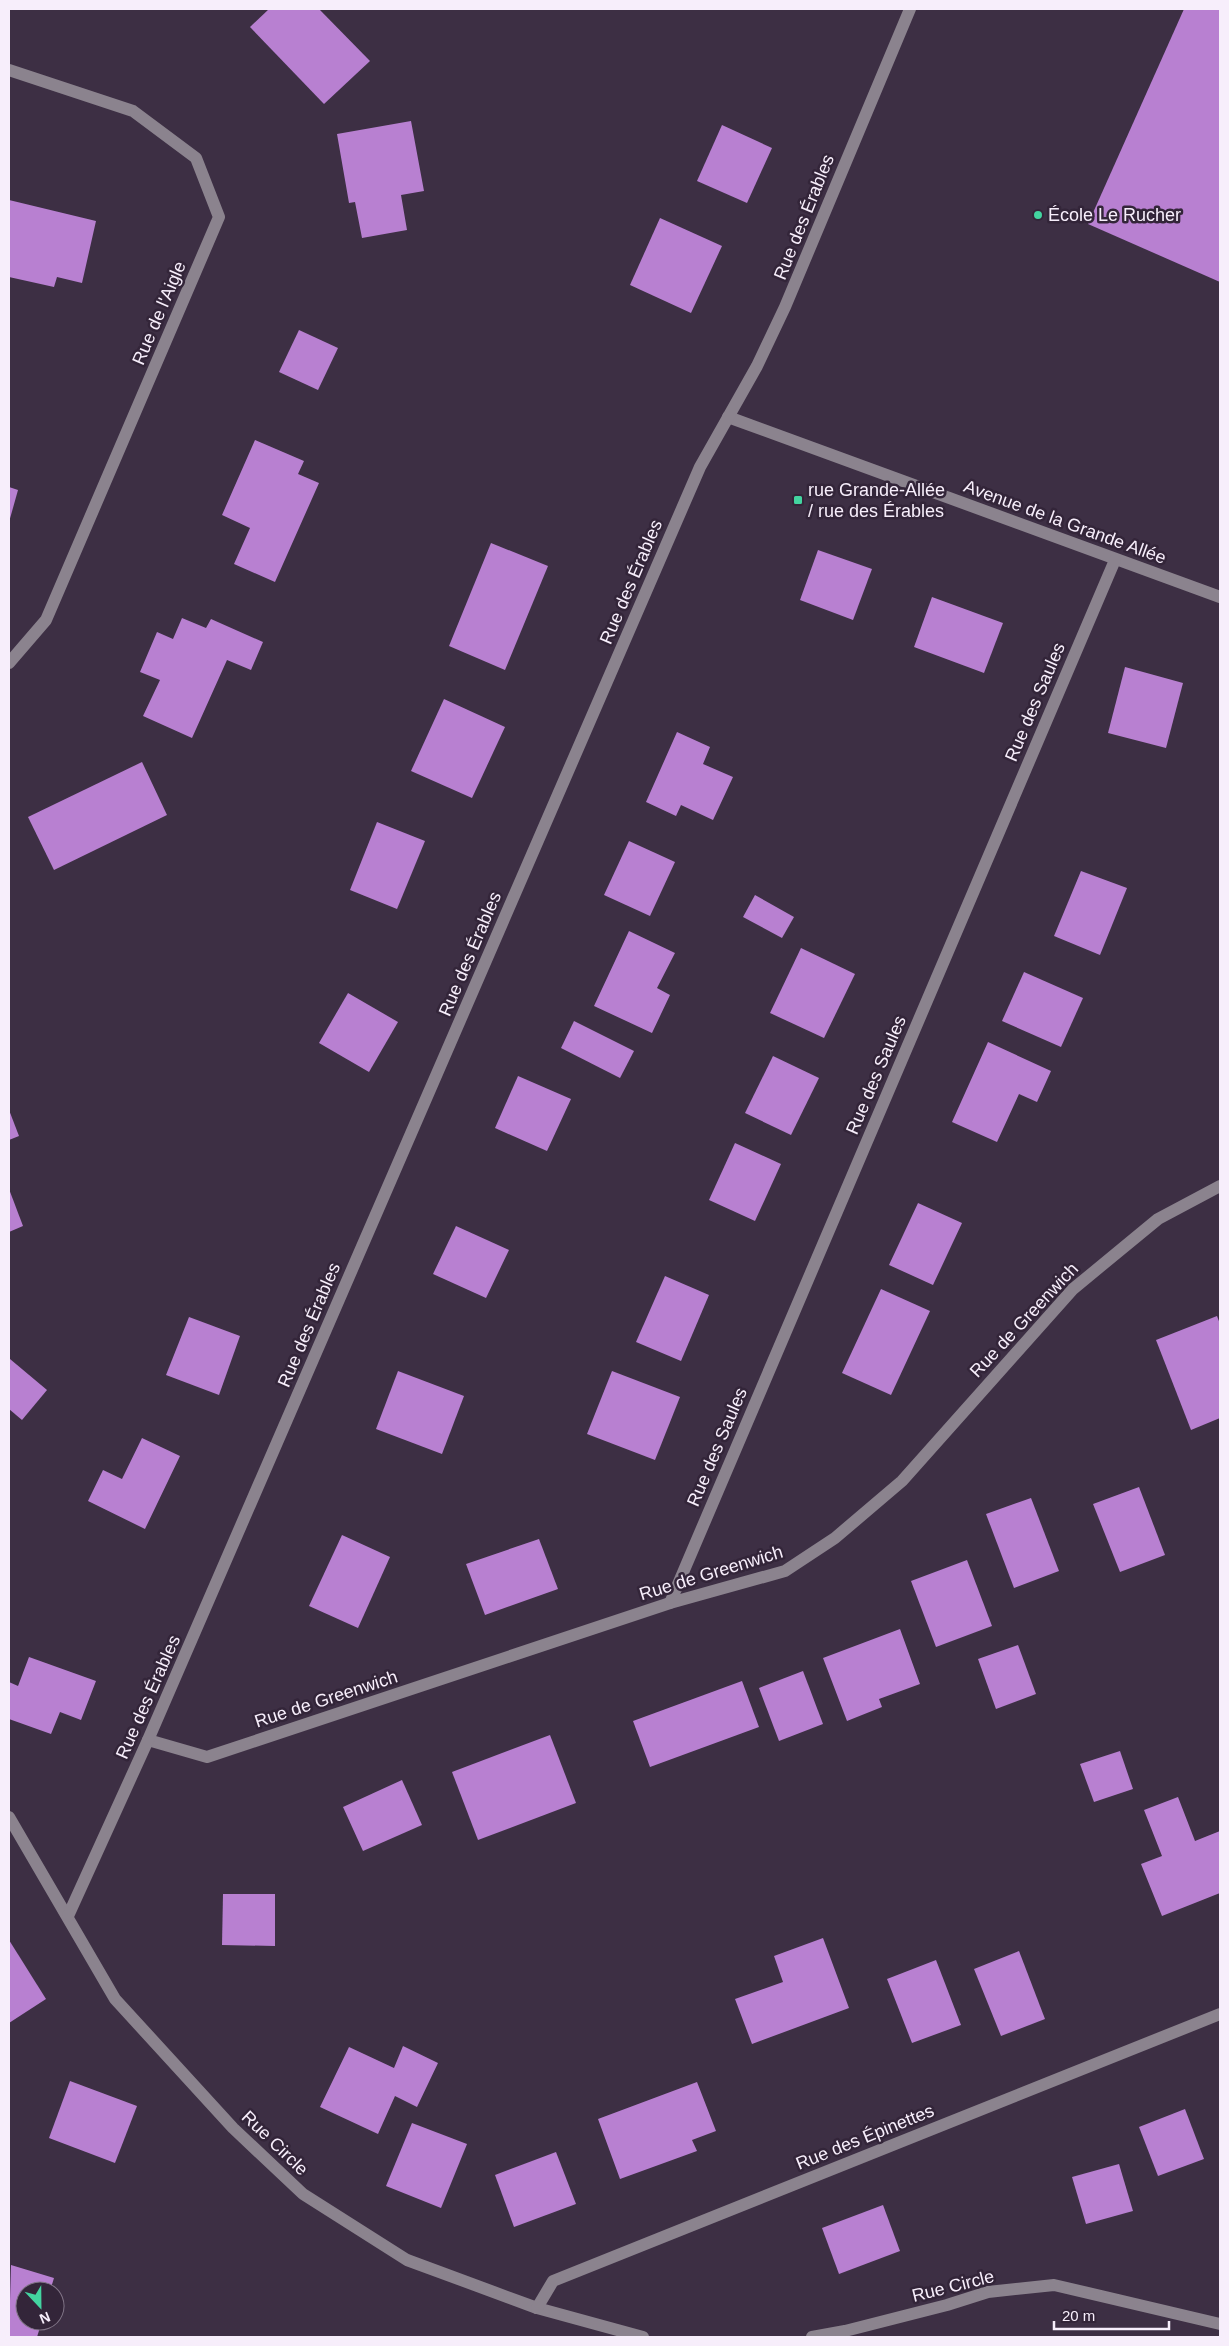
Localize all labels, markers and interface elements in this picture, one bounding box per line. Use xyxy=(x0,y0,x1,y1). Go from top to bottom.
street label: Rue des Érables xyxy=(770,152,838,282)
place label: École Le Rucher xyxy=(1048,205,1181,225)
marker: École Le Rucher xyxy=(1032,209,1044,221)
street label: Rue de l'Aigle xyxy=(128,258,190,368)
street label: Avenue de la Grande Allée xyxy=(961,476,1169,568)
place label: rue Grande-Allée / rue des Érables xyxy=(808,480,945,521)
marker: rue Grande-Allée / rue des Érables xyxy=(792,494,804,506)
street label: Rue des Érables xyxy=(596,517,666,647)
street label: Rue des Saules xyxy=(1001,640,1069,764)
street label: Rue des Érables xyxy=(435,889,505,1019)
street label: Rue des Saules xyxy=(842,1013,910,1137)
street label: Rue de Greenwich xyxy=(966,1259,1082,1381)
street label: Rue des Érables xyxy=(274,1260,344,1390)
street label: Rue des Saules xyxy=(683,1385,751,1509)
street label: Rue de Greenwich xyxy=(637,1542,785,1604)
street label: Rue des Érables xyxy=(112,1632,184,1762)
street label: Rue de Greenwich xyxy=(252,1666,400,1732)
street label: Rue des Épinettes xyxy=(793,2100,937,2174)
street label: Rue Circle xyxy=(238,2107,312,2179)
street label: Rue Circle xyxy=(910,2266,996,2306)
north arrow xyxy=(15,2281,65,2331)
scale bar xyxy=(1054,2298,1169,2330)
text: 20 m xyxy=(1062,2307,1095,2324)
text: N xyxy=(37,2309,53,2327)

